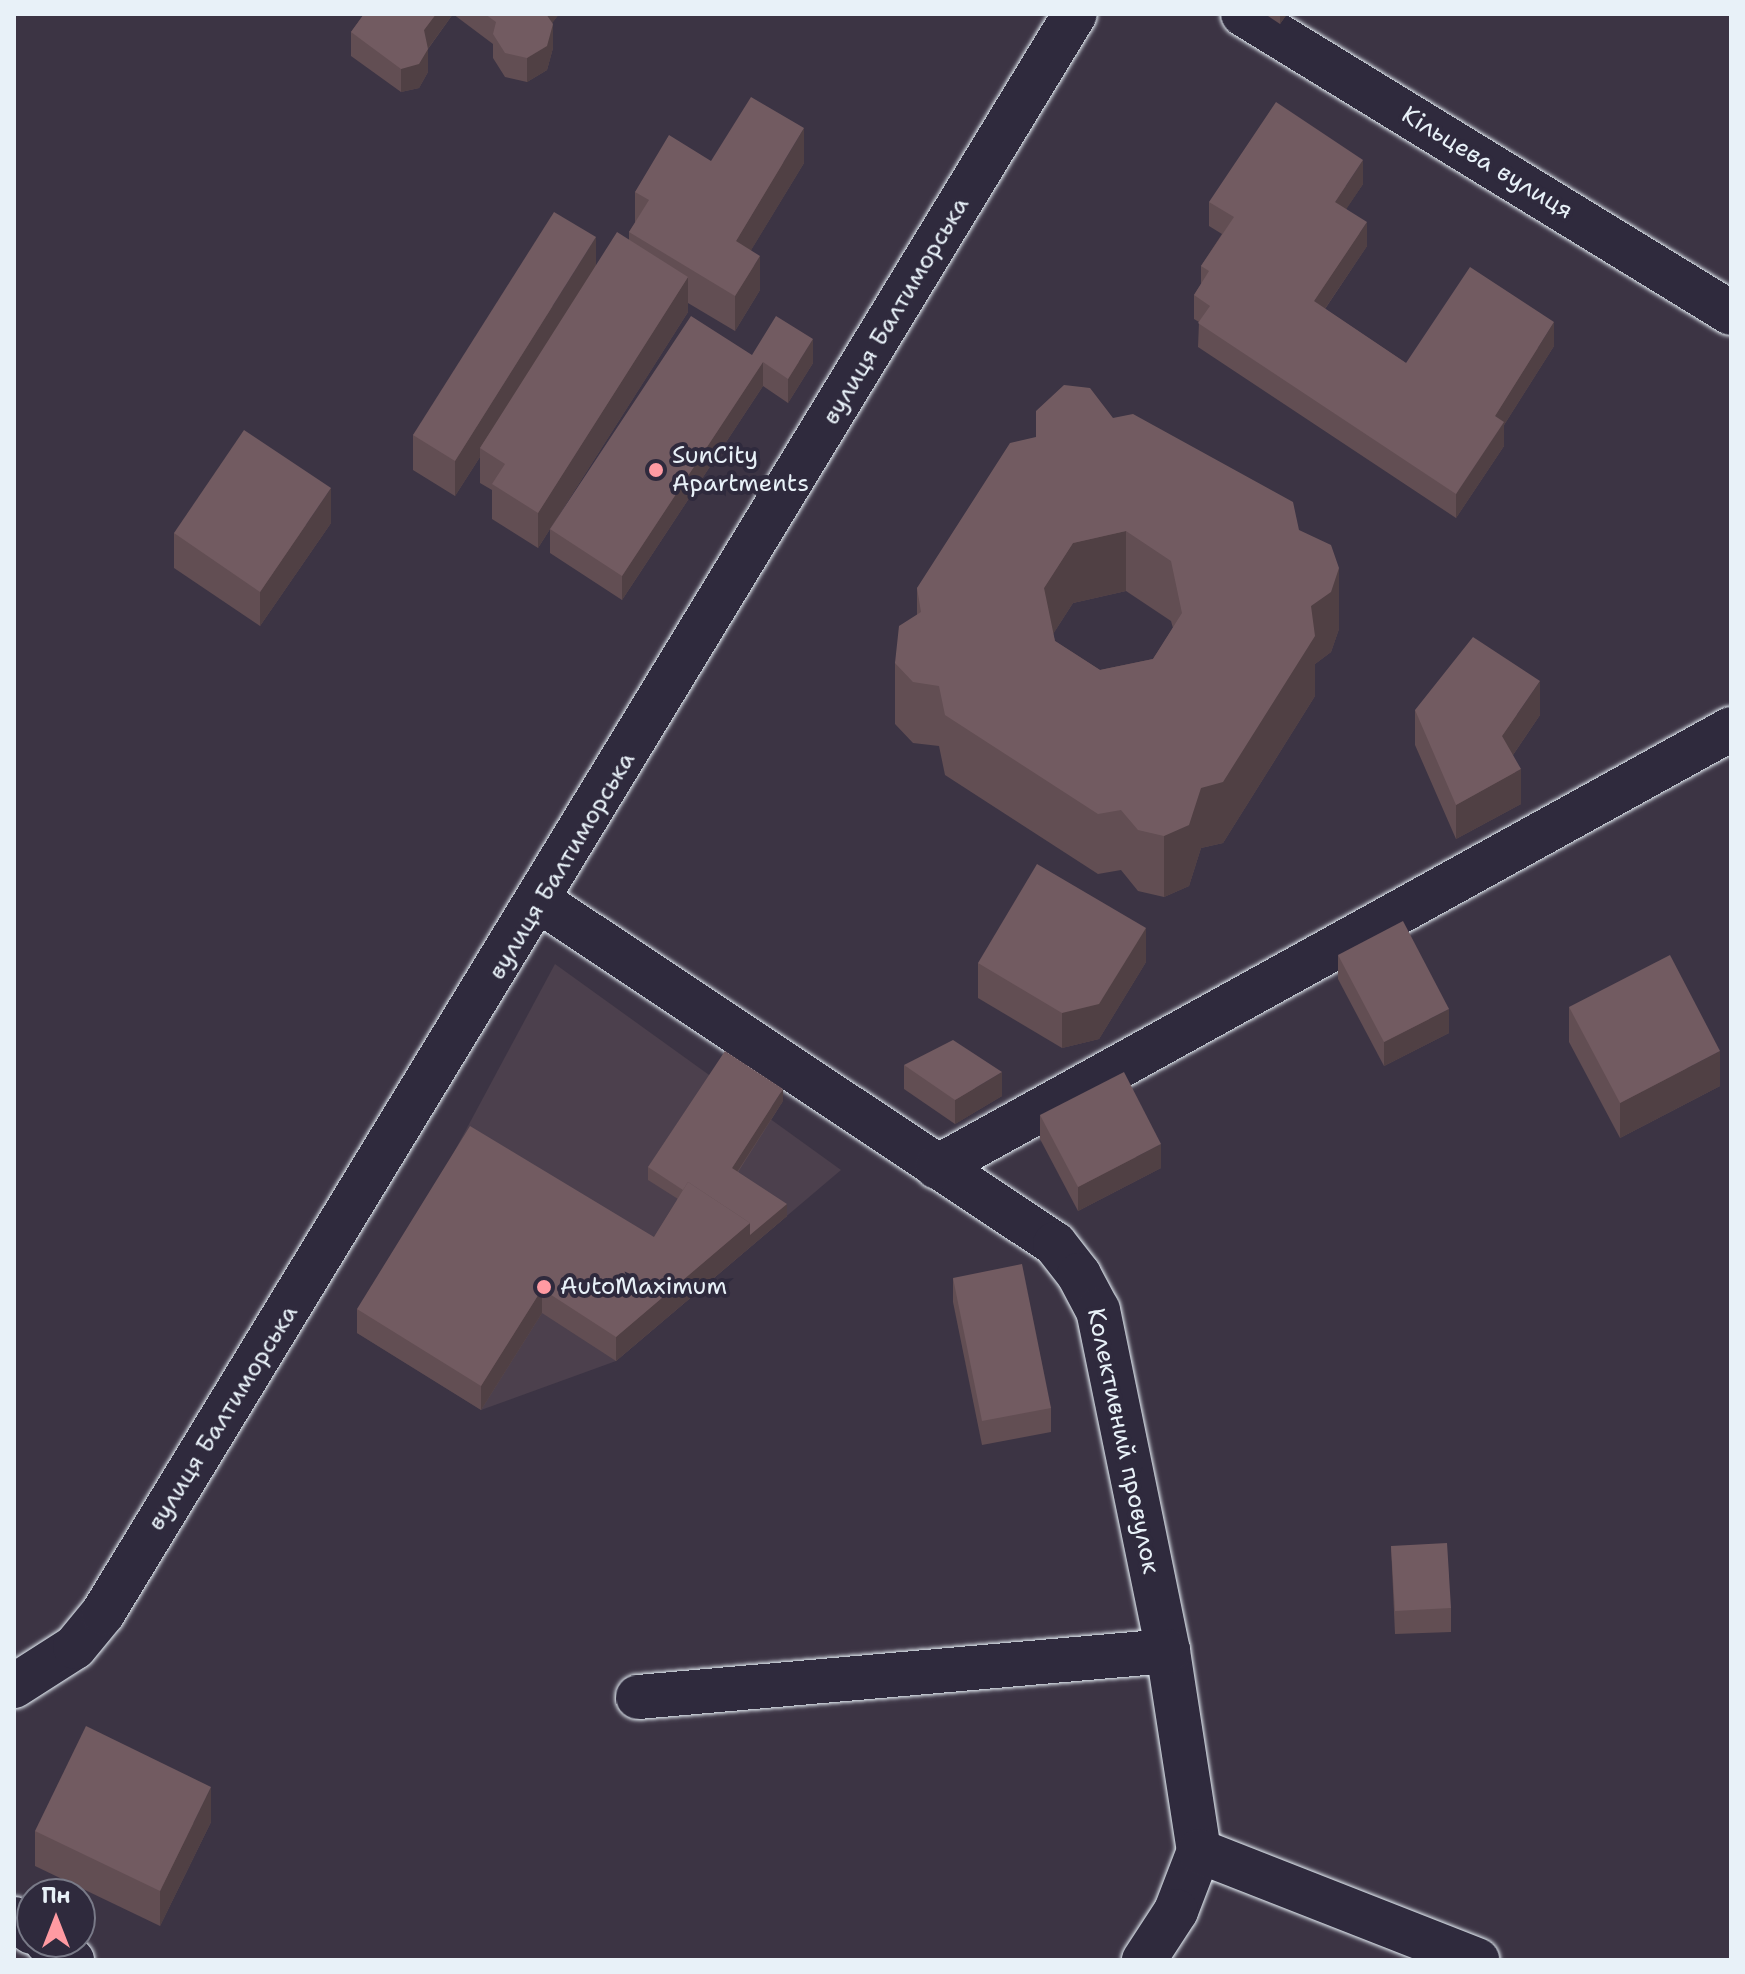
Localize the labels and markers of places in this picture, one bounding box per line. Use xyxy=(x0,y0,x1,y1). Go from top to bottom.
place label: SunCity Apartments xyxy=(672,442,809,498)
marker: SunCity Apartments xyxy=(647,461,665,479)
place label: AutoMaximum xyxy=(560,1273,727,1301)
marker: AutoMaximum xyxy=(535,1278,553,1296)

